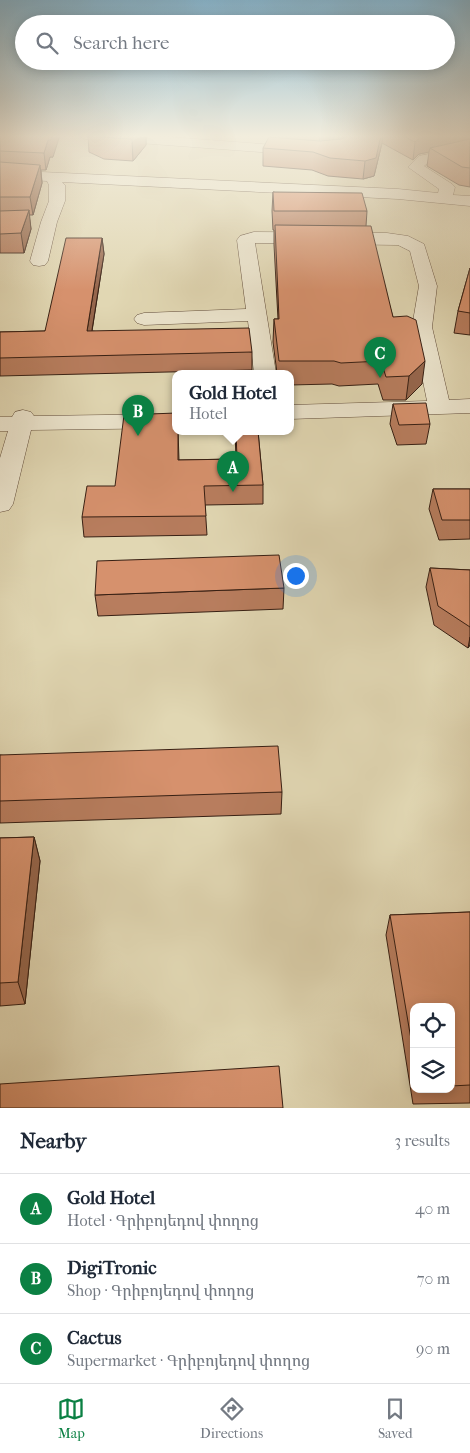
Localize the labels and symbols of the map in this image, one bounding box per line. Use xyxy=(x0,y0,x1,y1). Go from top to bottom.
pin: C xyxy=(364,337,396,378)
pin: B xyxy=(122,395,154,436)
pin: A xyxy=(217,451,249,492)
your location xyxy=(283,563,309,589)

